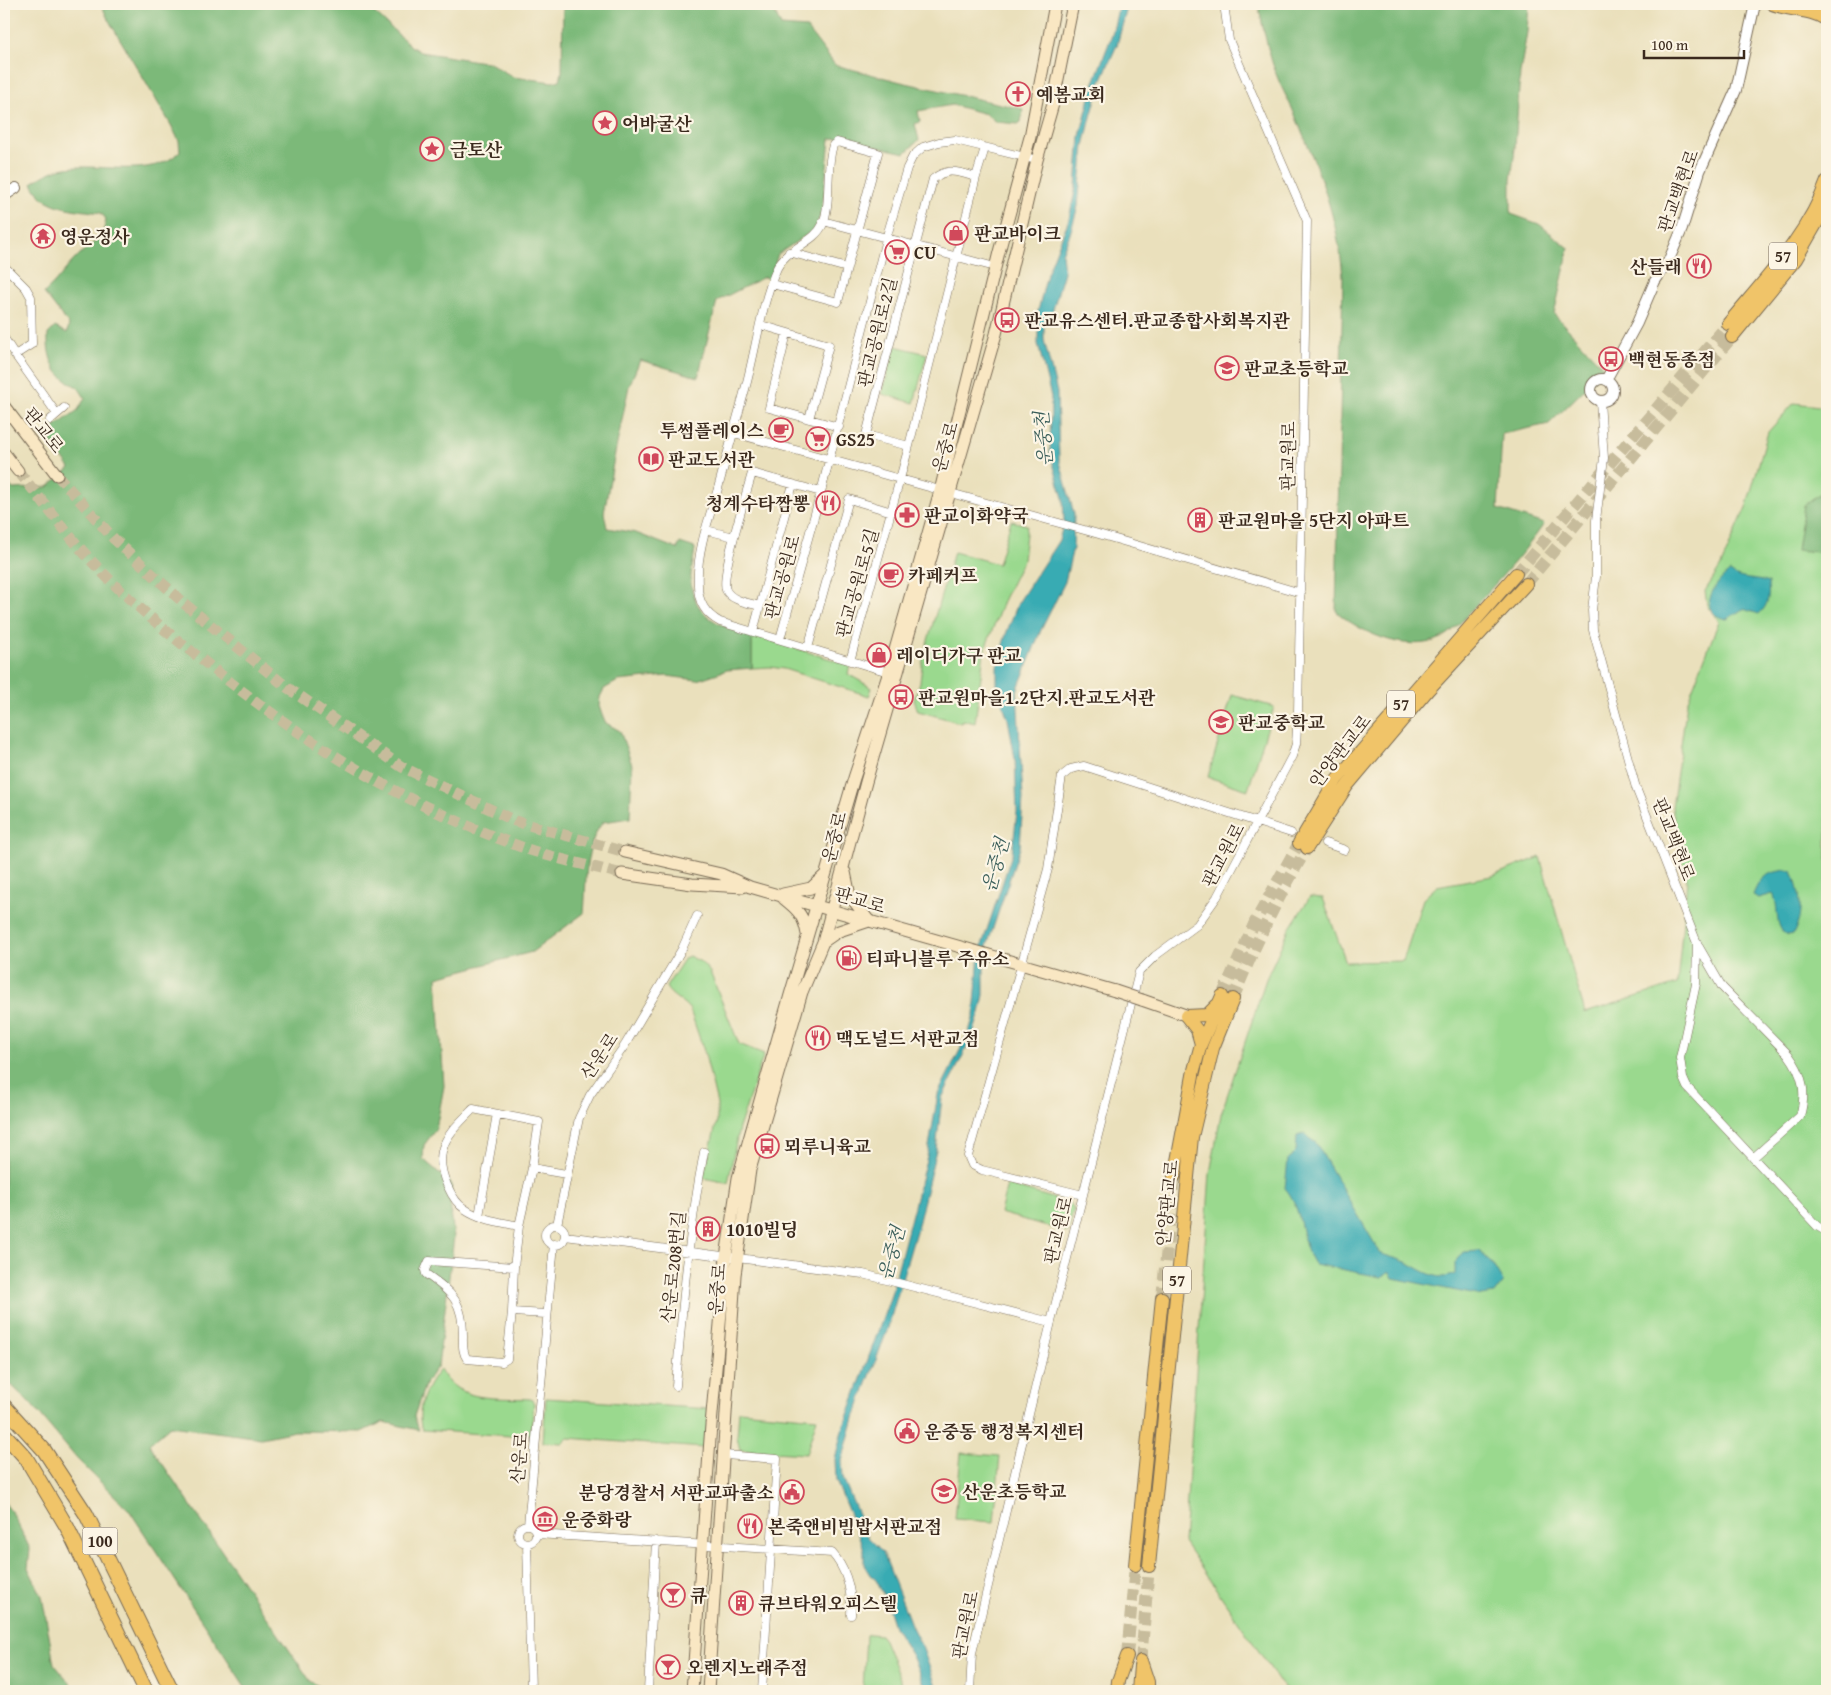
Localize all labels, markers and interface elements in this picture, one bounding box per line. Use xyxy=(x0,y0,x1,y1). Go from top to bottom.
scale bar xyxy=(1644,28,1744,60)
text: 100 m xyxy=(1651,34,1689,55)
church icon: 예봄교회 xyxy=(1005,81,1031,107)
place label: 예봄교회 xyxy=(1036,81,1106,108)
place icon: 어바굴산 xyxy=(592,110,618,136)
place label: 어바굴산 xyxy=(622,110,692,137)
place icon: 금토산 xyxy=(419,136,445,162)
place label: 금토산 xyxy=(450,136,503,163)
street label: 판교백현로 xyxy=(1650,146,1706,236)
shop icon: 판교바이크 xyxy=(943,220,969,246)
place label: 판교바이크 xyxy=(974,220,1062,247)
temple icon: 영운정사 xyxy=(30,223,56,249)
place label: 영운정사 xyxy=(60,223,130,250)
supermarket icon: CU xyxy=(884,239,910,265)
place label: CU xyxy=(914,239,936,266)
road number: 57 xyxy=(1769,242,1797,270)
place label: 산들래 xyxy=(1630,253,1682,280)
restaurant icon: 산들래 xyxy=(1686,253,1712,279)
street label: 판교공원로2길 xyxy=(850,274,904,390)
bus stop icon: 판교유스센터.판교종합사회복지관 xyxy=(994,307,1020,333)
place label: 판교유스센터.판교종합사회복지관 xyxy=(1024,307,1291,334)
bus stop icon: 백현동종점 xyxy=(1598,346,1624,372)
place label: 백현동종점 xyxy=(1628,346,1715,373)
school or university icon: 판교초등학교 xyxy=(1214,355,1240,381)
place label: 판교초등학교 xyxy=(1244,355,1349,382)
street label: 판교로 xyxy=(17,401,71,459)
water label: 운중천 xyxy=(1027,409,1059,468)
place label: 투썸플레이스 xyxy=(660,417,765,444)
cafe icon: 투썸플레이스 xyxy=(768,417,794,443)
street label: 운중로 xyxy=(925,418,965,476)
street label: 판교원로 xyxy=(1274,421,1302,491)
supermarket icon: GS25 xyxy=(805,426,831,452)
place label: GS25 xyxy=(836,426,875,453)
library icon: 판교도서관 xyxy=(638,446,664,472)
place label: 판교도서관 xyxy=(668,446,756,473)
place label: 청계수타짬뽕 xyxy=(706,490,811,517)
restaurant icon: 청계수타짬뽕 xyxy=(815,490,841,516)
pharmacy icon: 판교이화약국 xyxy=(894,502,920,528)
place label: 판교이화약국 xyxy=(924,502,1029,529)
building icon: 판교원마을 5단지 아파트 xyxy=(1187,507,1213,533)
place label: 판교원마을 5단지 아파트 xyxy=(1218,507,1410,534)
street label: 판교공원로5길 xyxy=(828,525,886,641)
street label: 판교공원로 xyxy=(757,531,807,623)
cafe icon: 카페커프 xyxy=(878,562,904,588)
place label: 카페커프 xyxy=(908,562,978,589)
shop icon: 레이디가구 판교 xyxy=(866,642,892,668)
place label: 레이디가구 판교 xyxy=(896,642,1022,669)
bus stop icon: 판교원마을1.2단지.판교도서관 xyxy=(888,684,914,710)
place label: 판교원마을1.2단지.판교도서관 xyxy=(918,684,1156,711)
road number: 57 xyxy=(1387,691,1415,718)
street label: 안양판교로 xyxy=(1303,708,1377,794)
school or university icon: 판교중학교 xyxy=(1208,709,1234,735)
place label: 판교중학교 xyxy=(1238,709,1326,736)
street label: 판교백현로 xyxy=(1646,794,1702,884)
street label: 운중로 xyxy=(815,808,853,866)
street label: 판교원로 xyxy=(1195,818,1251,892)
water label: 운중천 xyxy=(974,833,1016,895)
street label: 판교로 xyxy=(831,880,889,920)
fuel station icon: 티파니블루 주유소 xyxy=(836,945,862,971)
place label: 티파니블루 주유소 xyxy=(866,945,1010,972)
restaurant icon: 맥도널드 서판교점 xyxy=(805,1025,831,1051)
place label: 맥도널드 서판교점 xyxy=(836,1025,979,1052)
street label: 산운로 xyxy=(573,1027,625,1085)
bus stop icon: 뫼루니육교 xyxy=(754,1133,780,1159)
place label: 뫼루니육교 xyxy=(784,1133,872,1160)
street label: 안양판교로 xyxy=(1149,1158,1185,1248)
street label: 판교원로 xyxy=(1036,1193,1080,1267)
street label: 산운로208번길 xyxy=(654,1209,692,1325)
building icon: 1010빌딩 xyxy=(695,1216,721,1242)
place label: 1010빌딩 xyxy=(726,1216,798,1243)
water label: 운중천 xyxy=(870,1221,912,1283)
street label: 운중로 xyxy=(701,1262,733,1316)
road number: 57 xyxy=(1163,1266,1191,1294)
public building icon: 운중동 행정복지센터 xyxy=(894,1418,920,1444)
place label: 운중동 행정복지센터 xyxy=(924,1418,1084,1445)
street label: 산운로 xyxy=(503,1431,535,1485)
school or university icon: 산운초등학교 xyxy=(931,1478,957,1504)
place label: 산운초등학교 xyxy=(962,1478,1067,1505)
place label: 분당경찰서 서판교파출소 xyxy=(579,1479,775,1506)
public building icon: 분당경찰서 서판교파출소 xyxy=(779,1479,805,1505)
museum icon: 운중화랑 xyxy=(532,1506,558,1532)
place label: 운중화랑 xyxy=(562,1506,632,1533)
restaurant icon: 본죽앤비빔밥서판교점 xyxy=(737,1513,763,1539)
place label: 본죽앤비빔밥서판교점 xyxy=(768,1513,942,1540)
road number: 100 xyxy=(82,1528,118,1554)
bar icon: 큐 xyxy=(660,1582,686,1608)
place label: 큐 xyxy=(690,1582,707,1609)
street label: 판교원로 xyxy=(945,1588,985,1662)
building icon: 큐브타워오피스텔 xyxy=(728,1590,754,1616)
place label: 큐브타워오피스텔 xyxy=(758,1590,897,1617)
bar icon: 오렌지노래주점 xyxy=(655,1654,681,1680)
place label: 오렌지노래주점 xyxy=(686,1654,808,1681)

